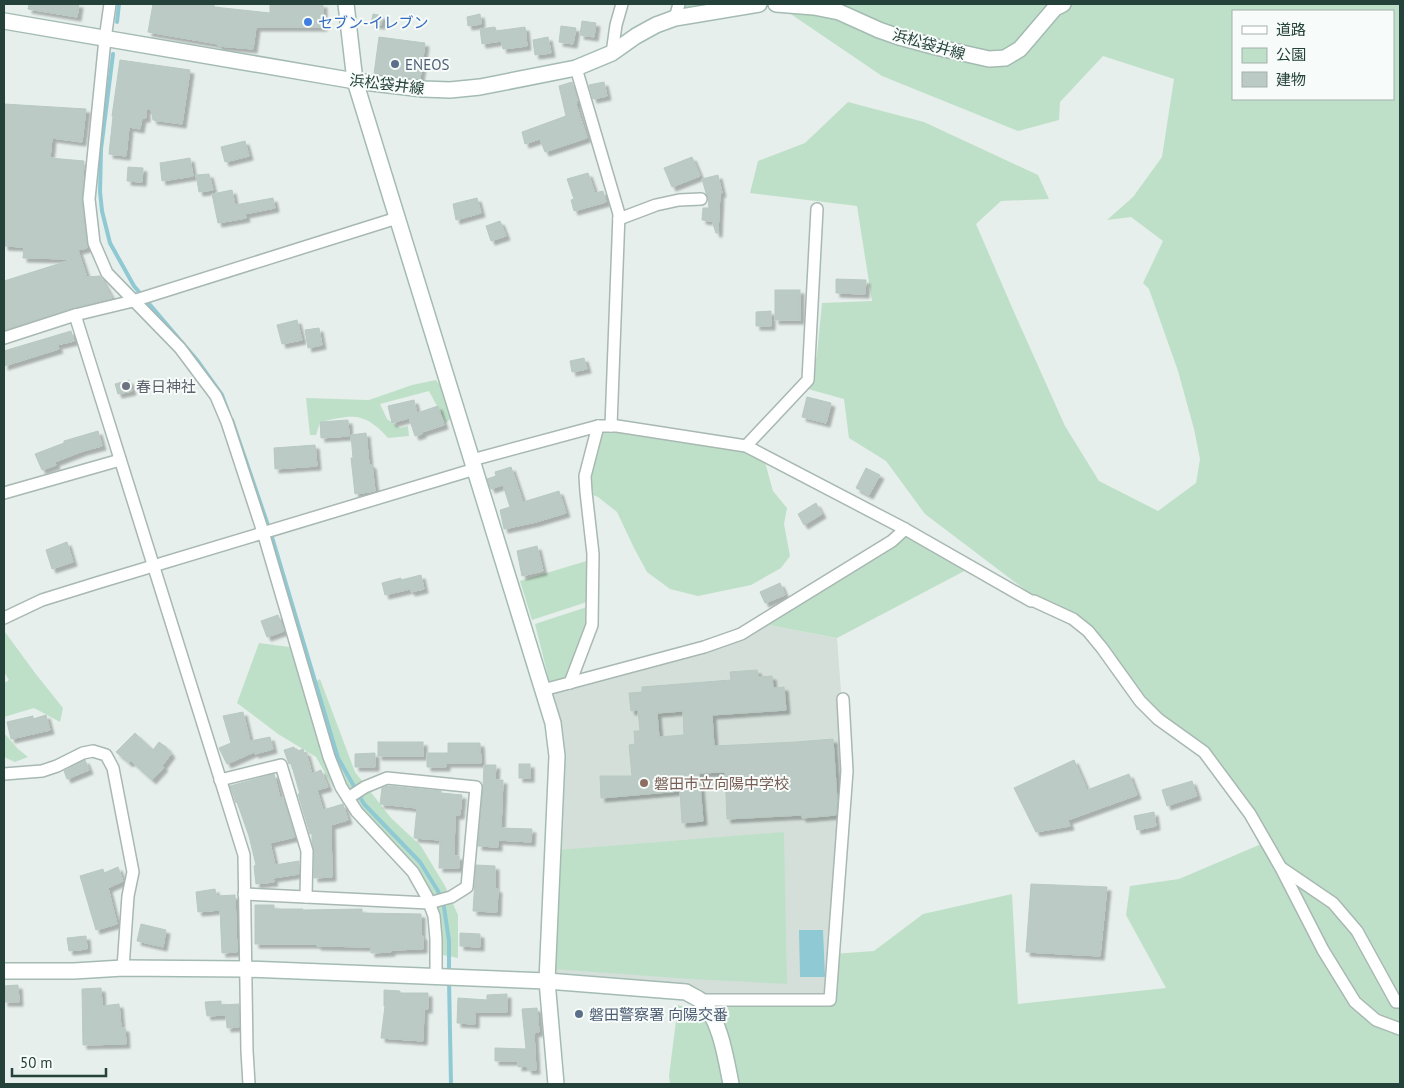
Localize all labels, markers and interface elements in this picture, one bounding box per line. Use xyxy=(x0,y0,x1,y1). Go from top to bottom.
legend xyxy=(1232,10,1394,100)
place label: セブン-イレブン xyxy=(318,13,428,32)
marker: セブン-イレブン xyxy=(302,16,314,28)
text: 道路 xyxy=(1276,20,1306,39)
street label: 浜松袋井線 xyxy=(890,25,968,63)
text: 公園 xyxy=(1276,45,1306,64)
place label: ENEOS xyxy=(405,55,449,74)
marker: ENEOS xyxy=(389,58,401,70)
street label: 浜松袋井線 xyxy=(349,70,425,98)
text: 建物 xyxy=(1276,70,1306,89)
place label: 春日神社 xyxy=(136,377,196,396)
marker: 春日神社 xyxy=(120,380,132,392)
place label: 磐田市立向陽中学校 xyxy=(654,774,789,793)
marker: 磐田市立向陽中学校 xyxy=(638,777,650,789)
place label: 磐田警察署 向陽交番 xyxy=(589,1005,728,1024)
marker: 磐田警察署 向陽交番 xyxy=(573,1008,585,1020)
scale bar xyxy=(12,1046,106,1078)
text: 50 m xyxy=(20,1053,53,1072)

